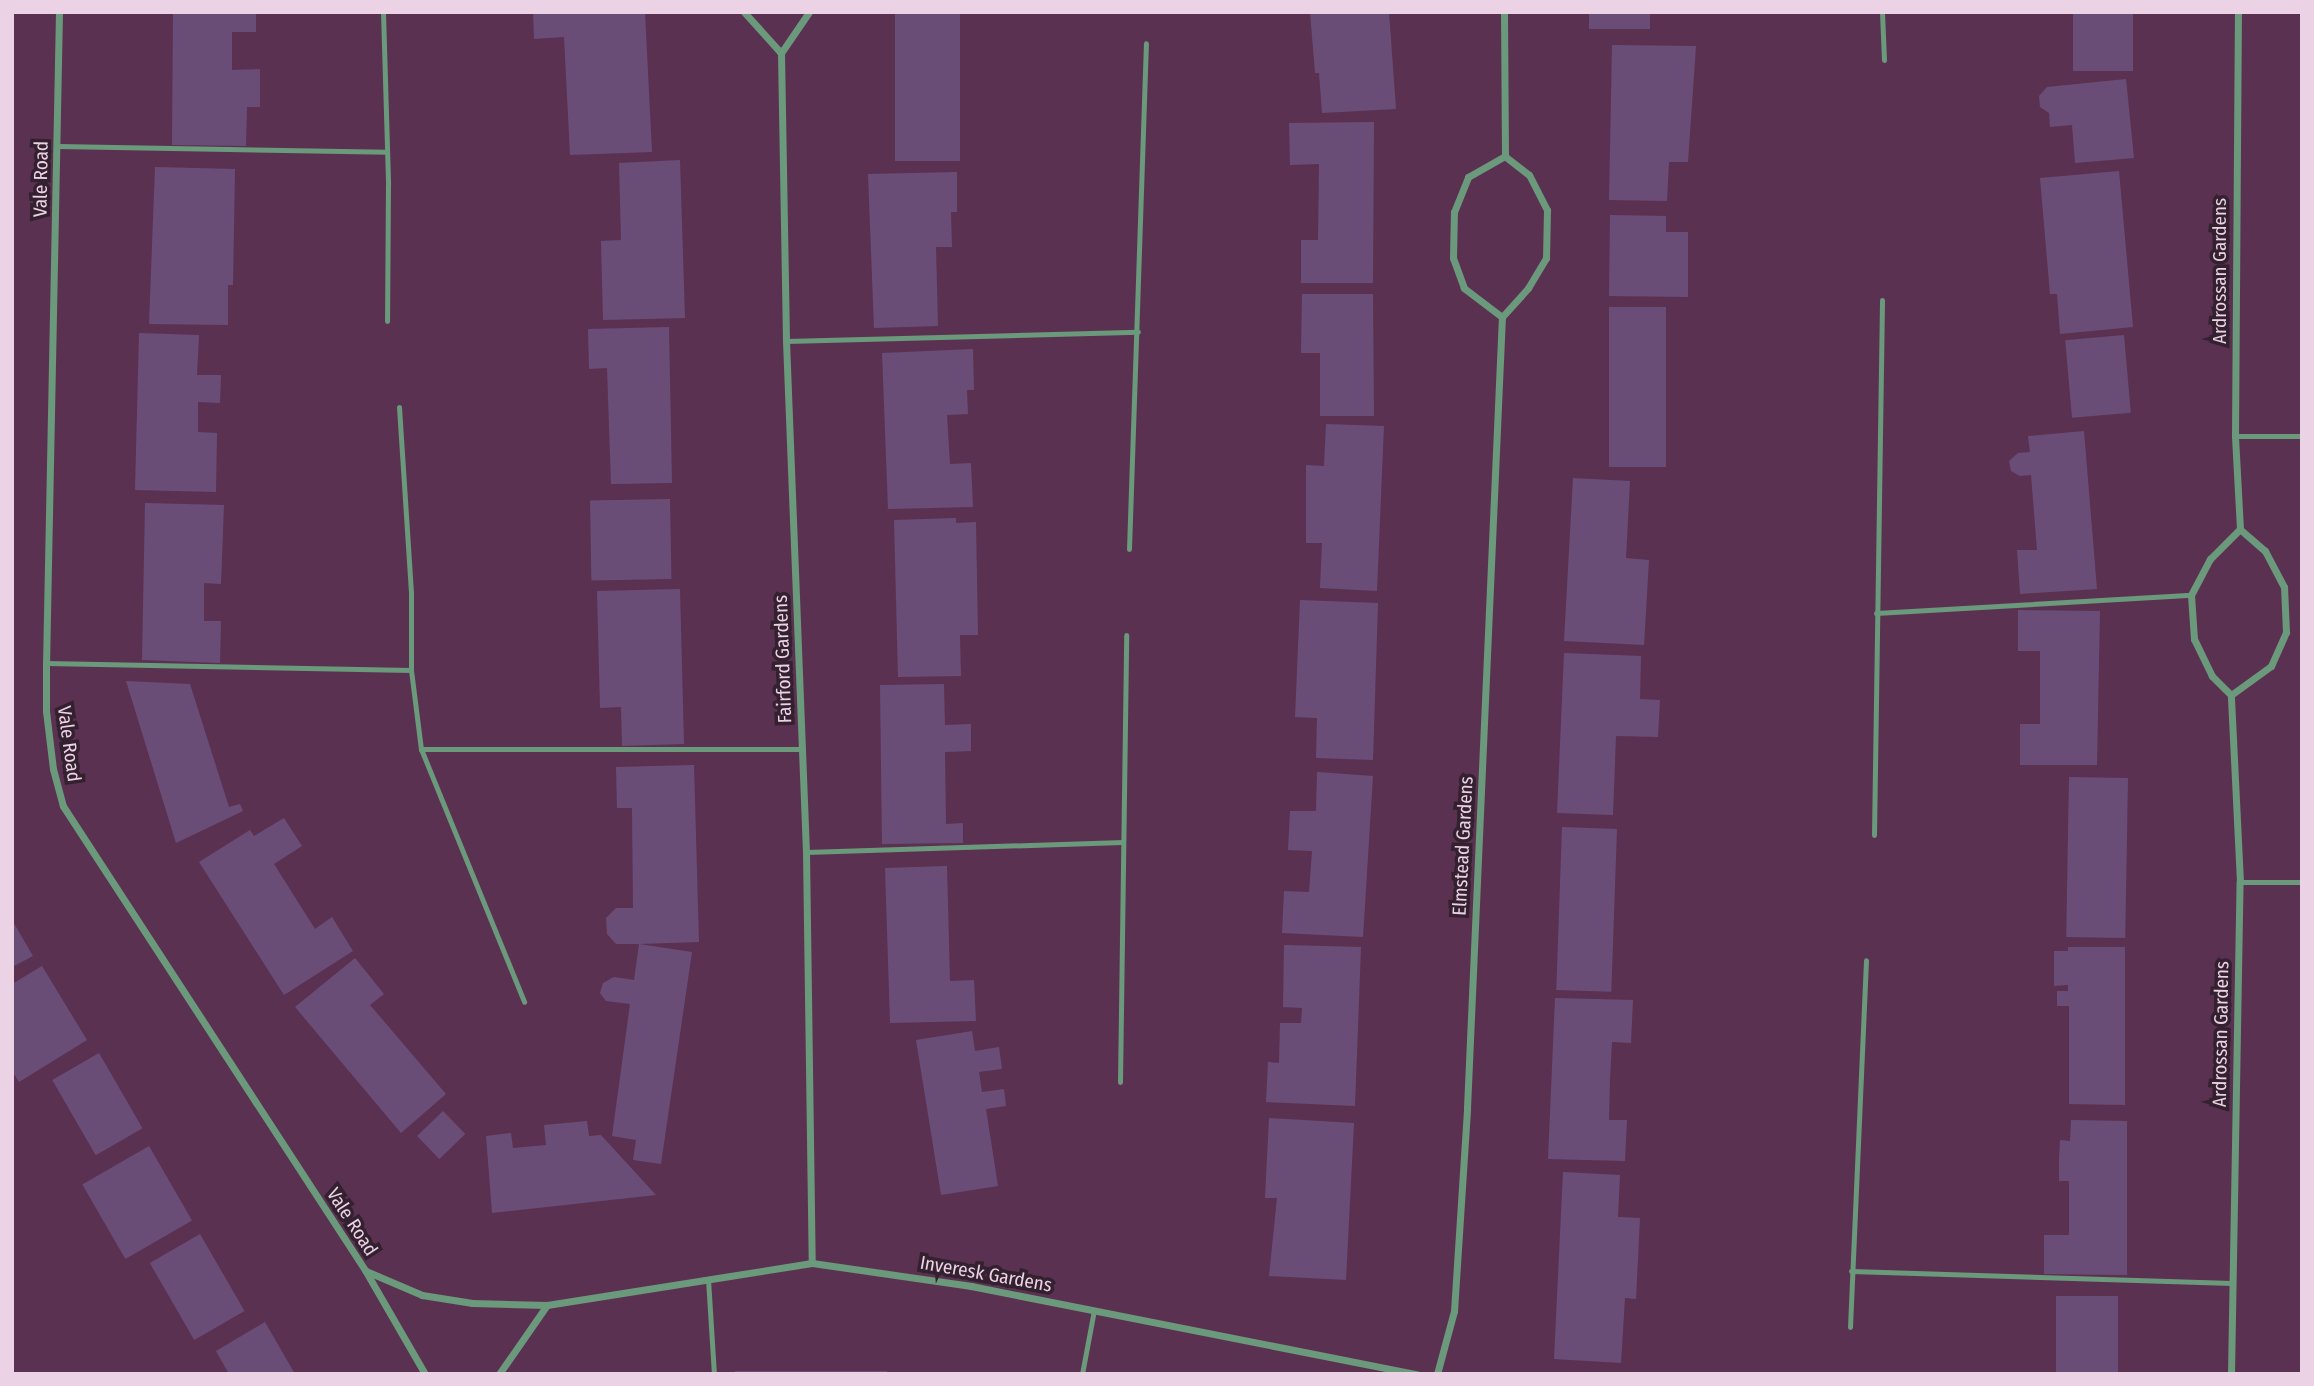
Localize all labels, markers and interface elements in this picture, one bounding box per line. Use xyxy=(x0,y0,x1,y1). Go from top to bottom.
street label: Vale Road xyxy=(29,141,53,217)
street label: Ardrossan Gardens xyxy=(2209,198,2231,344)
street label: Fairford Gardens xyxy=(769,595,797,723)
street label: Vale Road xyxy=(52,705,86,783)
street label: Elmstead Gardens xyxy=(1448,776,1478,916)
street label: Ardrossan Gardens xyxy=(2208,961,2234,1107)
street label: Vale Road xyxy=(322,1184,382,1260)
street label: Inveresk Gardens xyxy=(918,1251,1054,1297)

